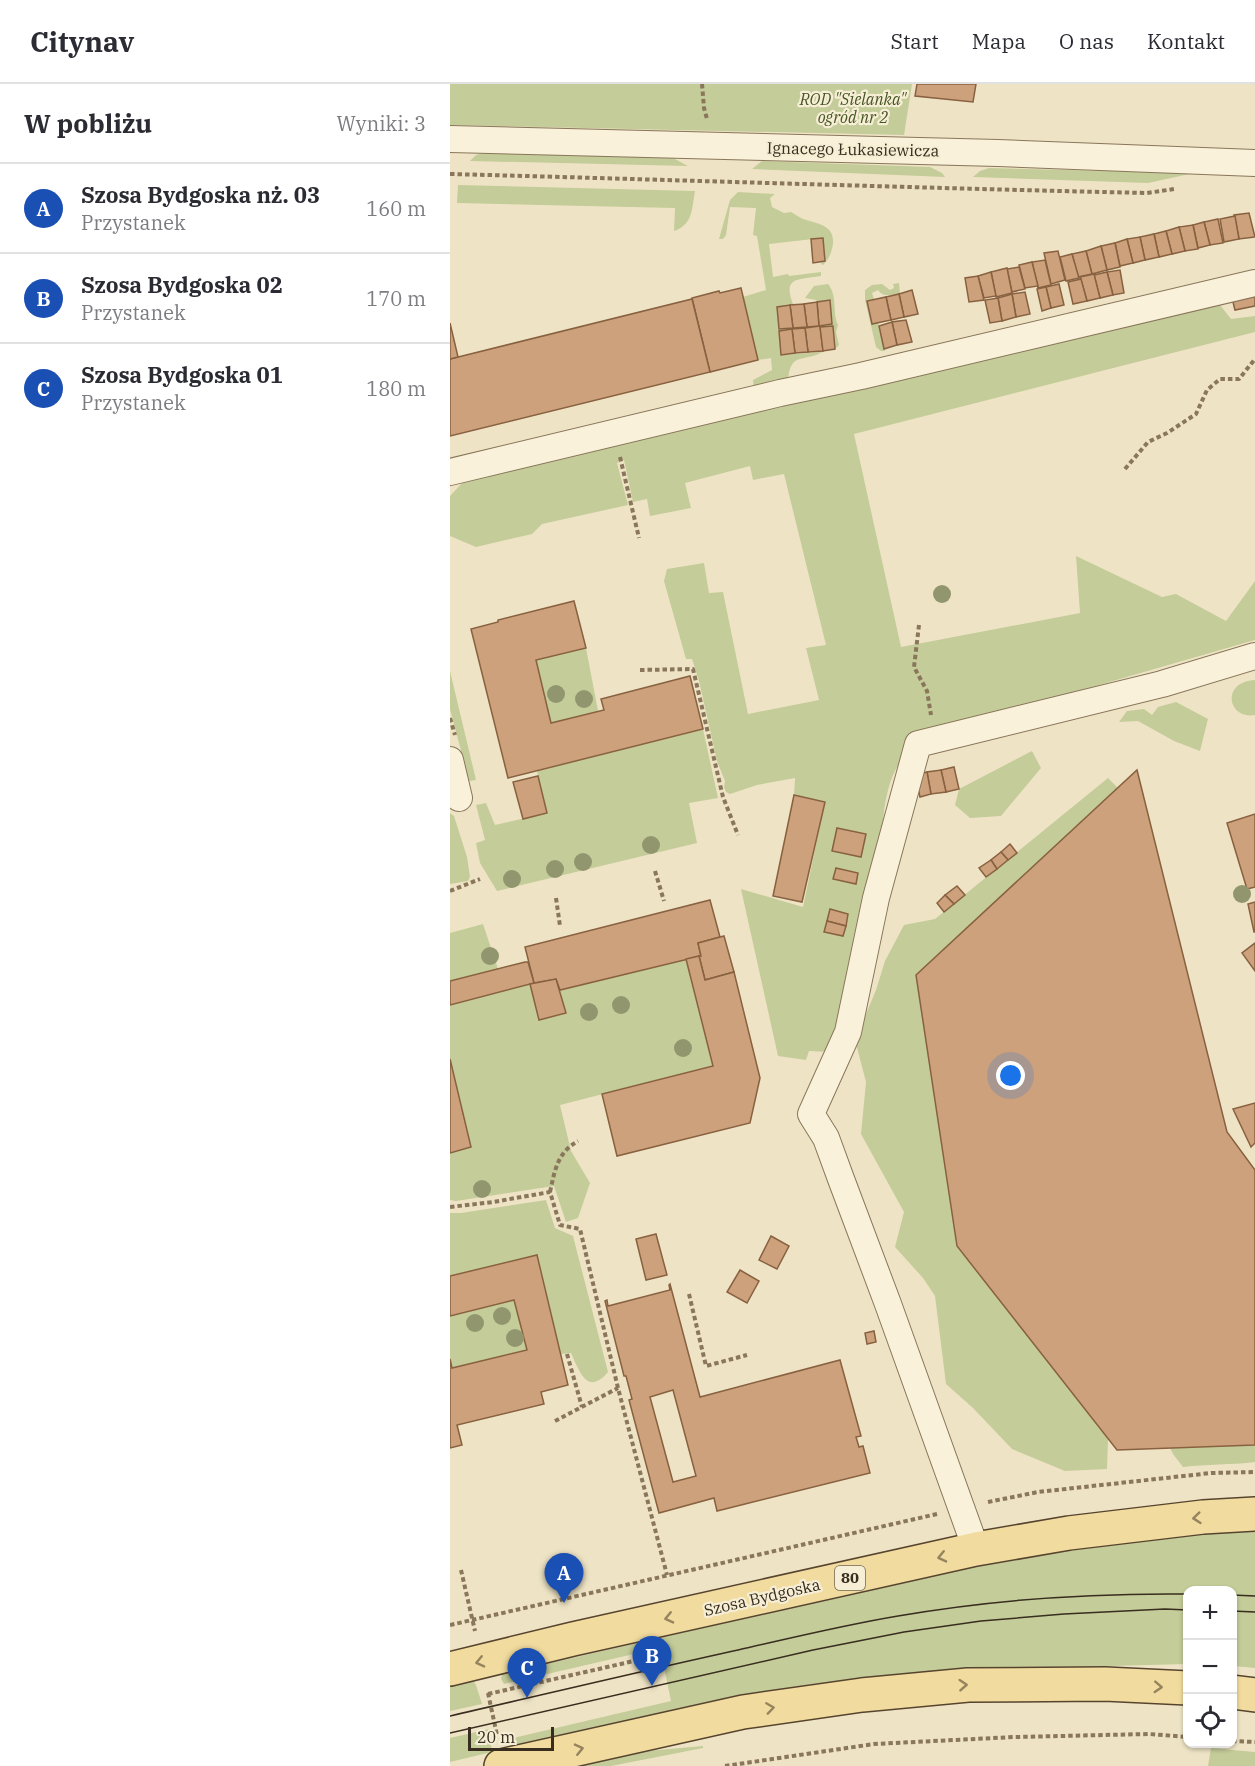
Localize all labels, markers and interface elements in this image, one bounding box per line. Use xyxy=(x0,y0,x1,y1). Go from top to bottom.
text: Citynav xyxy=(30,23,134,60)
text: Start xyxy=(891,27,939,55)
text: Mapa xyxy=(972,27,1026,55)
text: O nas xyxy=(1059,27,1114,55)
text: Kontakt xyxy=(1147,27,1225,55)
park label: ROD "Sielanka" ogród nr 2 xyxy=(799,89,908,127)
text: W pobliżu xyxy=(24,106,152,140)
text: Wyniki: 3 xyxy=(337,110,426,137)
street label: Ignacego Łukasiewicza xyxy=(767,137,940,161)
text: Szosa Bydgoska nż. 03 xyxy=(81,180,320,209)
text: A xyxy=(37,195,50,222)
text: 160 m xyxy=(366,195,426,222)
text: Przystanek xyxy=(81,209,186,236)
text: Szosa Bydgoska 02 xyxy=(81,270,283,299)
text: B xyxy=(36,285,51,312)
text: 170 m xyxy=(366,285,426,312)
text: Przystanek xyxy=(81,299,186,326)
text: Szosa Bydgoska 01 xyxy=(81,360,283,389)
text: C xyxy=(37,375,50,402)
text: 180 m xyxy=(366,375,426,402)
text: Przystanek xyxy=(81,389,186,416)
your location xyxy=(996,1061,1025,1090)
one-way arrow xyxy=(1192,1511,1201,1523)
one-way arrow xyxy=(937,1550,947,1563)
pin: A xyxy=(544,1554,584,1603)
road number: 80 xyxy=(835,1566,865,1590)
street label: Szosa Bydgoska xyxy=(702,1574,822,1620)
map controls xyxy=(1183,1586,1237,1748)
button: + xyxy=(1183,1586,1237,1640)
one-way arrow xyxy=(665,1610,675,1623)
pin: B xyxy=(632,1636,672,1686)
button: − xyxy=(1183,1640,1237,1694)
pin: C xyxy=(508,1648,547,1698)
one-way arrow xyxy=(475,1655,485,1668)
one-way arrow xyxy=(959,1679,968,1692)
one-way arrow xyxy=(1154,1680,1163,1693)
button: locate xyxy=(1183,1694,1237,1748)
one-way arrow xyxy=(765,1702,774,1714)
scale bar xyxy=(468,1724,554,1752)
text: 20 m xyxy=(477,1727,515,1747)
one-way arrow xyxy=(574,1743,584,1756)

